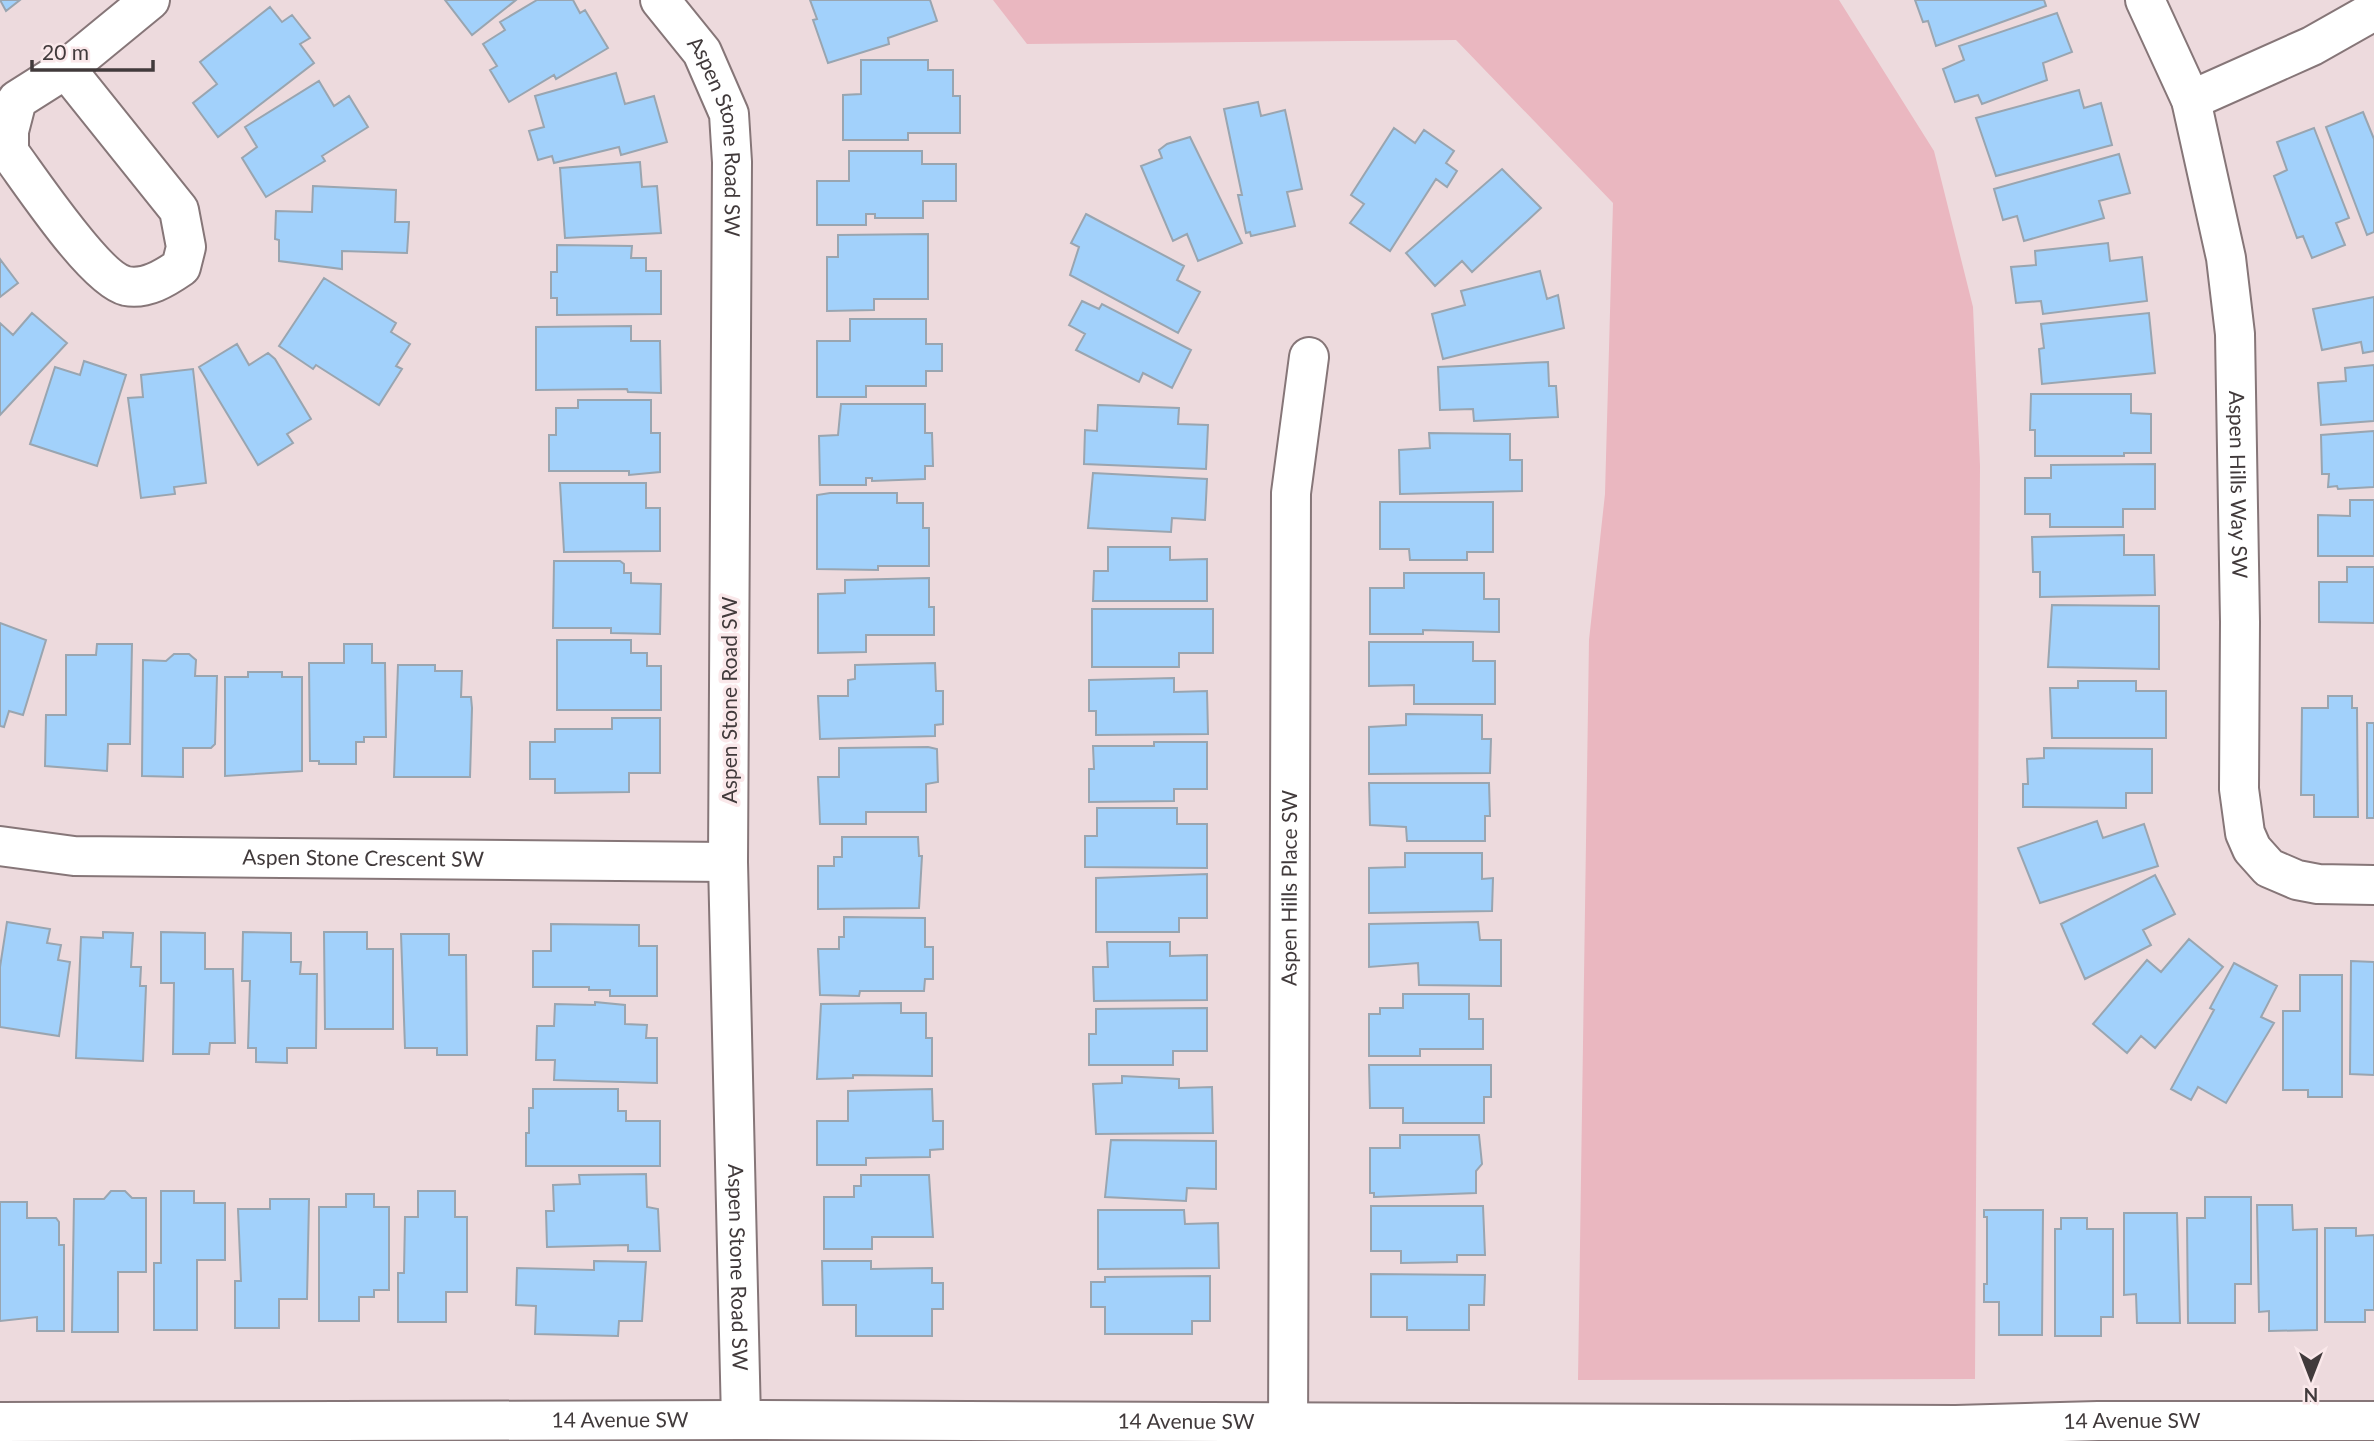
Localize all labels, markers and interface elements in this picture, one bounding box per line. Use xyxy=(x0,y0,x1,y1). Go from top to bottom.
scale bar xyxy=(32,28,152,72)
street label: Aspen Stone Road SW xyxy=(683,31,746,237)
text: 20 m xyxy=(42,39,89,64)
street label: Aspen Hills Way SW xyxy=(2225,390,2253,579)
street label: Aspen Stone Road SW xyxy=(716,596,741,803)
street label: Aspen Hills Place SW xyxy=(1275,790,1301,986)
street label: Aspen Stone Crescent SW xyxy=(242,844,485,871)
street label: Aspen Stone Road SW xyxy=(724,1164,754,1371)
north arrow xyxy=(2276,1343,2346,1413)
text: N xyxy=(2304,1384,2318,1407)
street label: 14 Avenue SW xyxy=(551,1406,689,1432)
street label: 14 Avenue SW xyxy=(2063,1407,2201,1433)
street label: 14 Avenue SW xyxy=(1117,1408,1255,1433)

